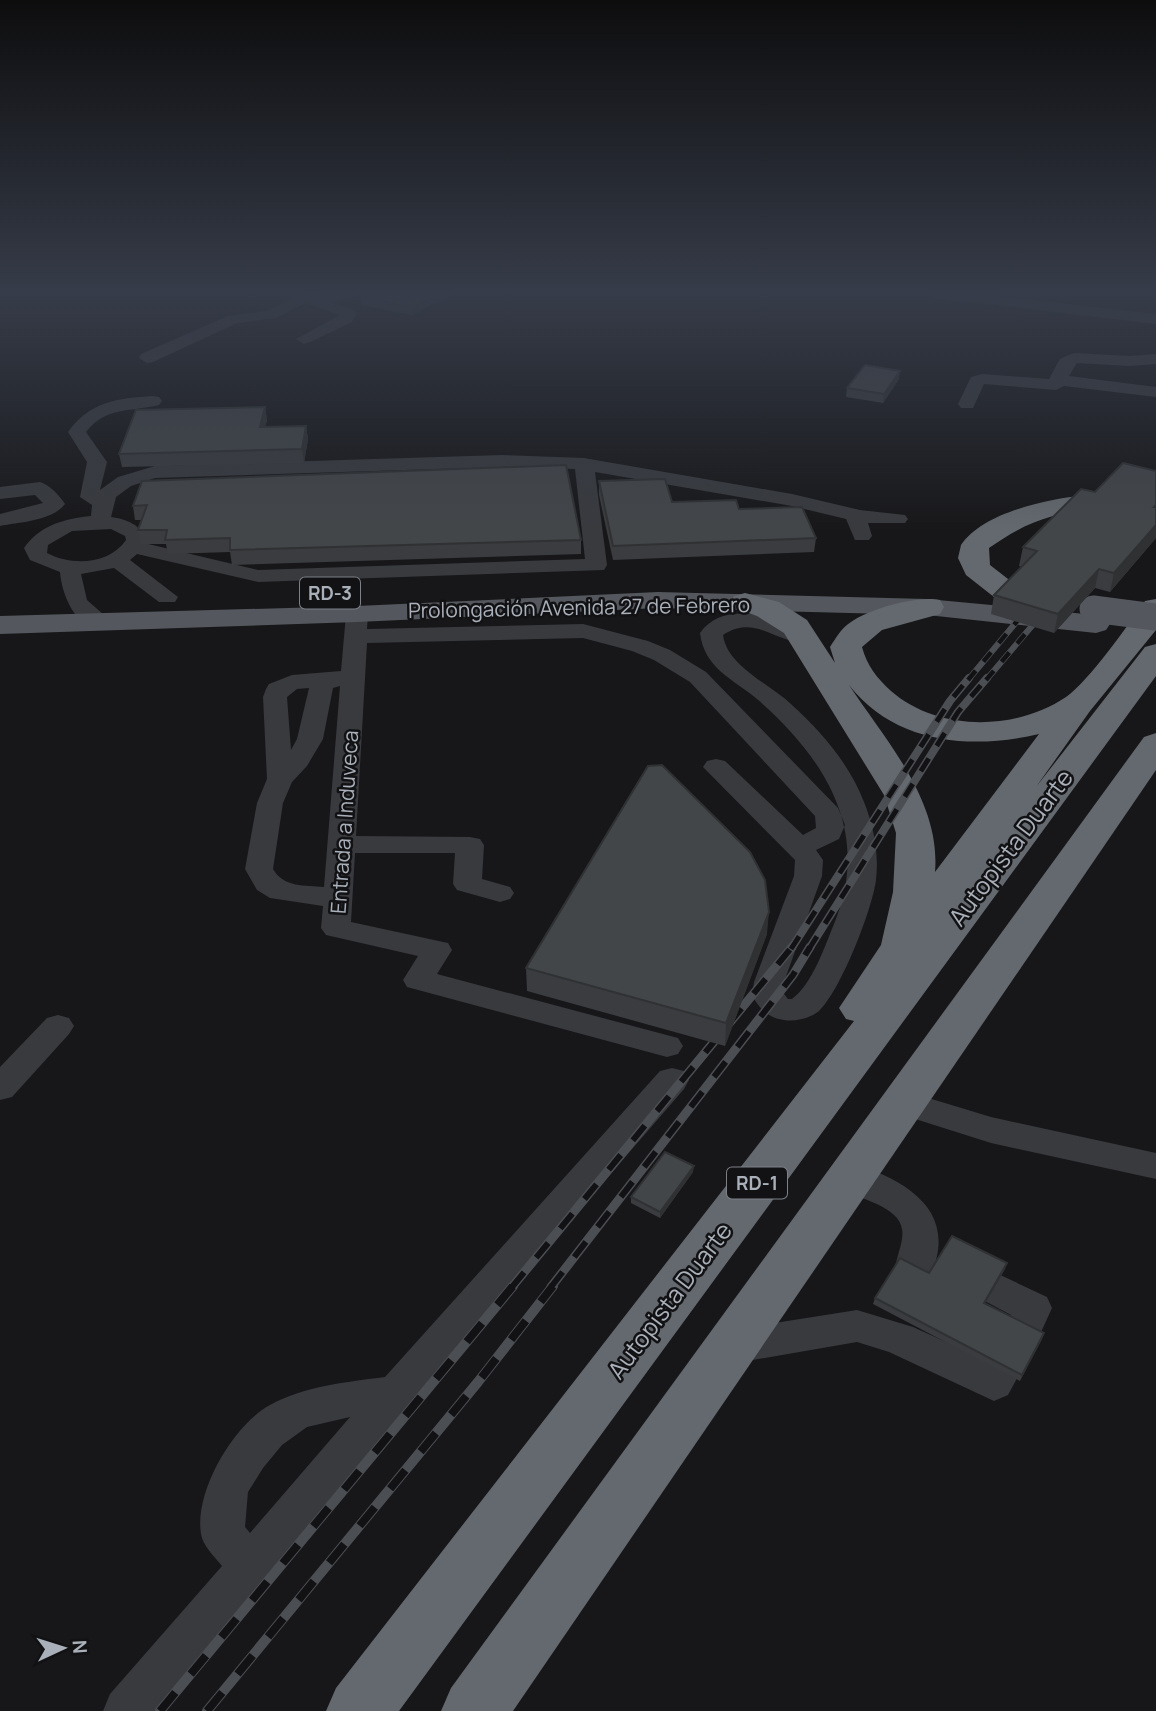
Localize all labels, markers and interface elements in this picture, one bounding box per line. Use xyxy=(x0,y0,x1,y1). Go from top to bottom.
road number: RD-3 xyxy=(300,578,360,608)
street label: Prolongación Avenida 27 de Febrero xyxy=(408,590,750,624)
street label: Entrada a Induveca xyxy=(324,729,364,915)
street label: Autopista Duarte xyxy=(940,762,1080,932)
road number: RD-1 xyxy=(727,1168,787,1198)
street label: Autopista Duarte xyxy=(599,1215,739,1385)
north arrow xyxy=(28,1613,98,1683)
text: N xyxy=(67,1639,93,1655)

